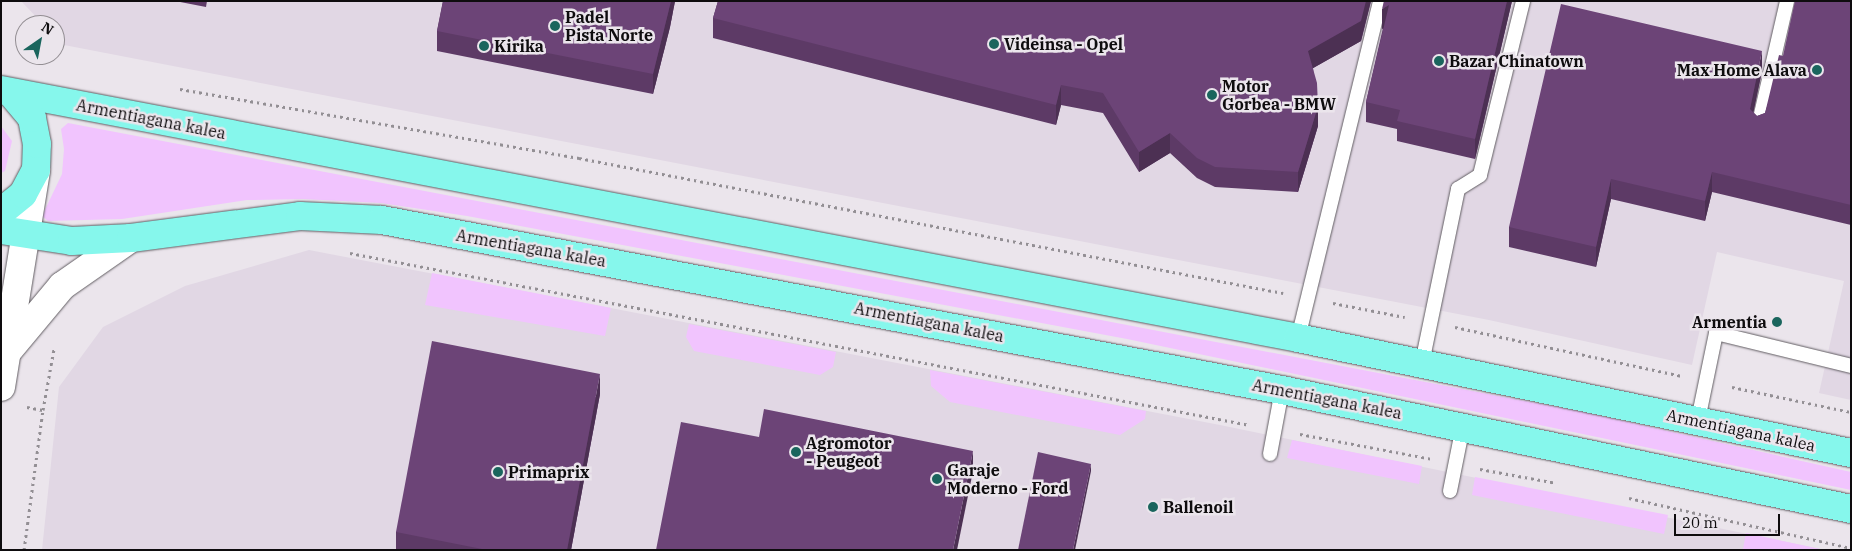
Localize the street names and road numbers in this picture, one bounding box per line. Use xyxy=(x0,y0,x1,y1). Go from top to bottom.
street label: Armentiagana kalea xyxy=(75,95,227,143)
street label: Armentiagana kalea xyxy=(455,225,607,271)
street label: Armentiagana kalea xyxy=(853,298,1005,346)
street label: Armentiagana kalea xyxy=(1251,375,1403,423)
street label: Armentiagana kalea xyxy=(1665,405,1817,455)

